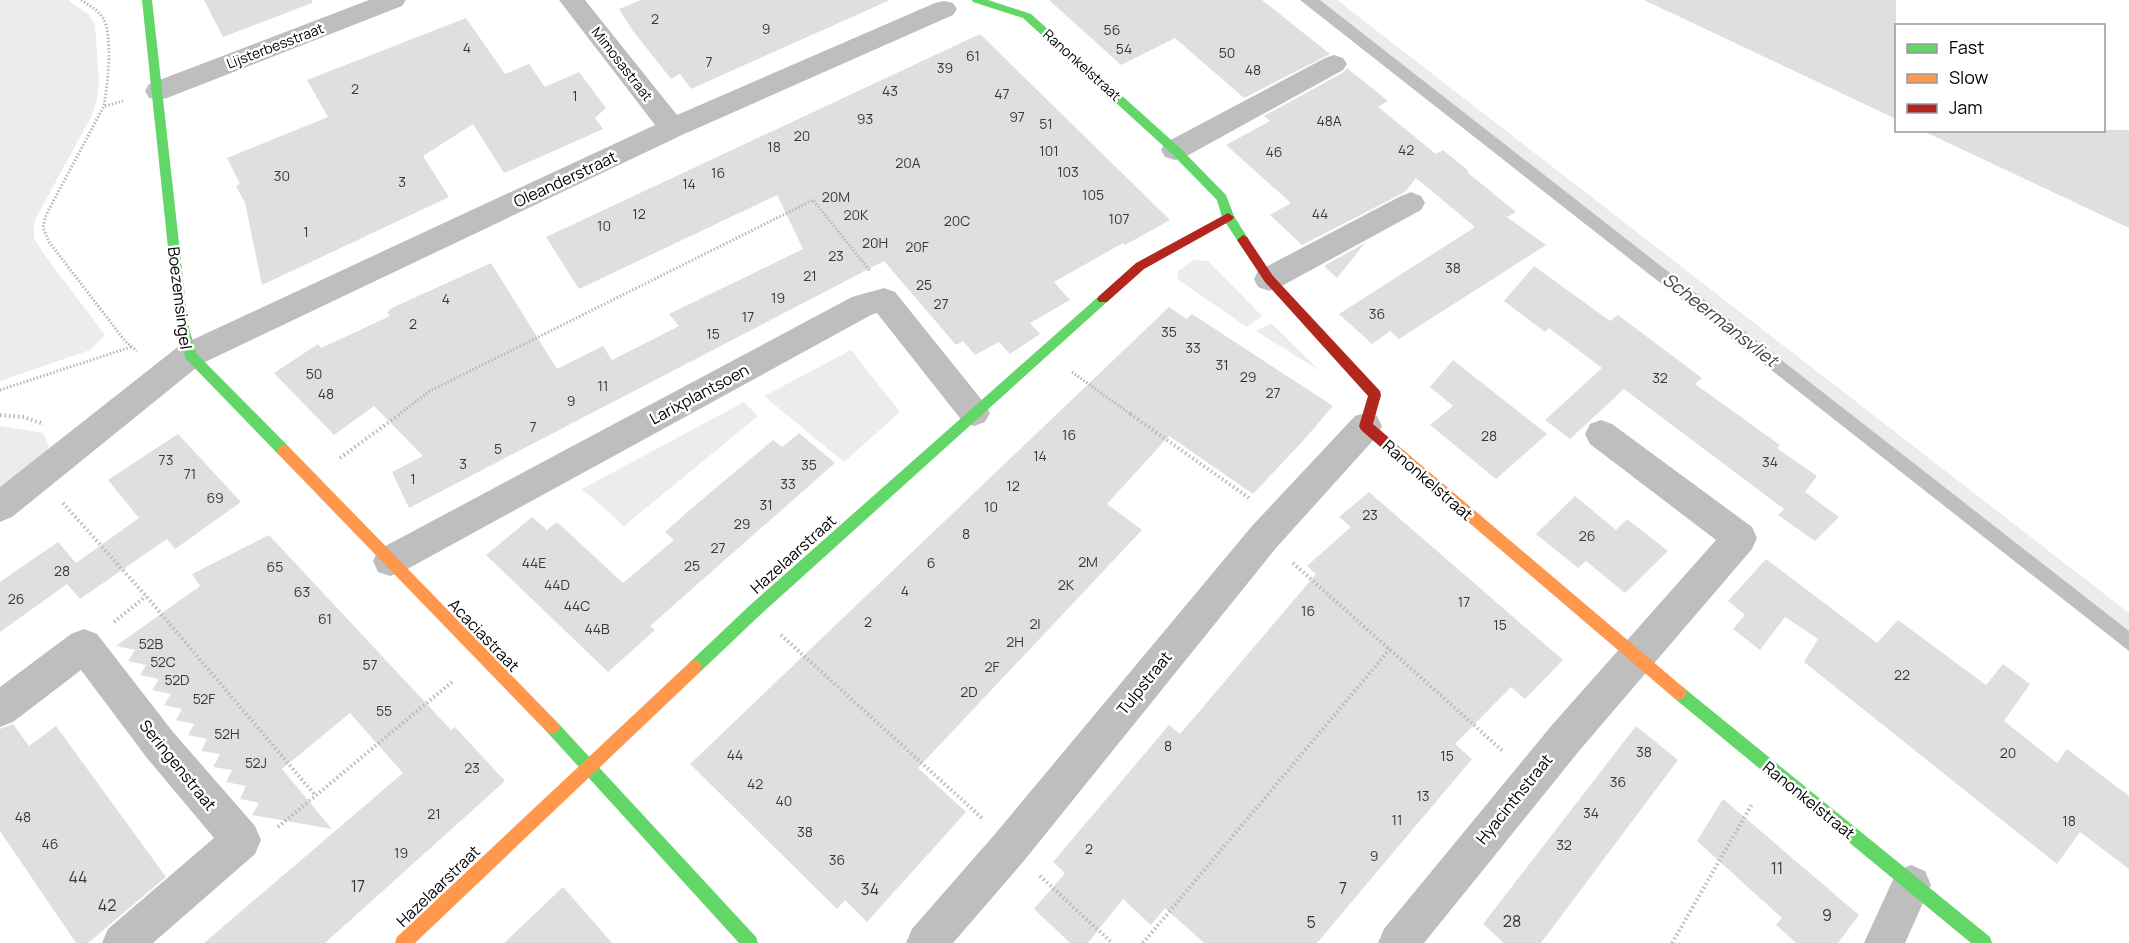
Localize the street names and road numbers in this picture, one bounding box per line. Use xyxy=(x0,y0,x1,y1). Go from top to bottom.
street label: Lijsterbesstraat xyxy=(224,18,326,73)
street label: Mimosastraat xyxy=(587,23,658,105)
street label: Ranonkelstraat xyxy=(1039,25,1126,105)
street label: Oleanderstraat xyxy=(510,145,620,213)
street label: Boezemsingel xyxy=(163,245,197,351)
street label: Larixplantsoen xyxy=(646,359,752,429)
street label: Ranonkelstraat xyxy=(1378,435,1478,525)
street label: Hazelaarstraat xyxy=(745,510,841,598)
street label: Acaciastraat xyxy=(444,594,524,676)
street label: Tulpstraat xyxy=(1112,647,1176,719)
street label: Seringenstraat xyxy=(135,715,221,815)
street label: Hyacinthstraat xyxy=(1471,749,1557,849)
street label: Ranonkelstraat xyxy=(1758,756,1860,844)
street label: Hazelaarstraat xyxy=(391,840,485,932)

